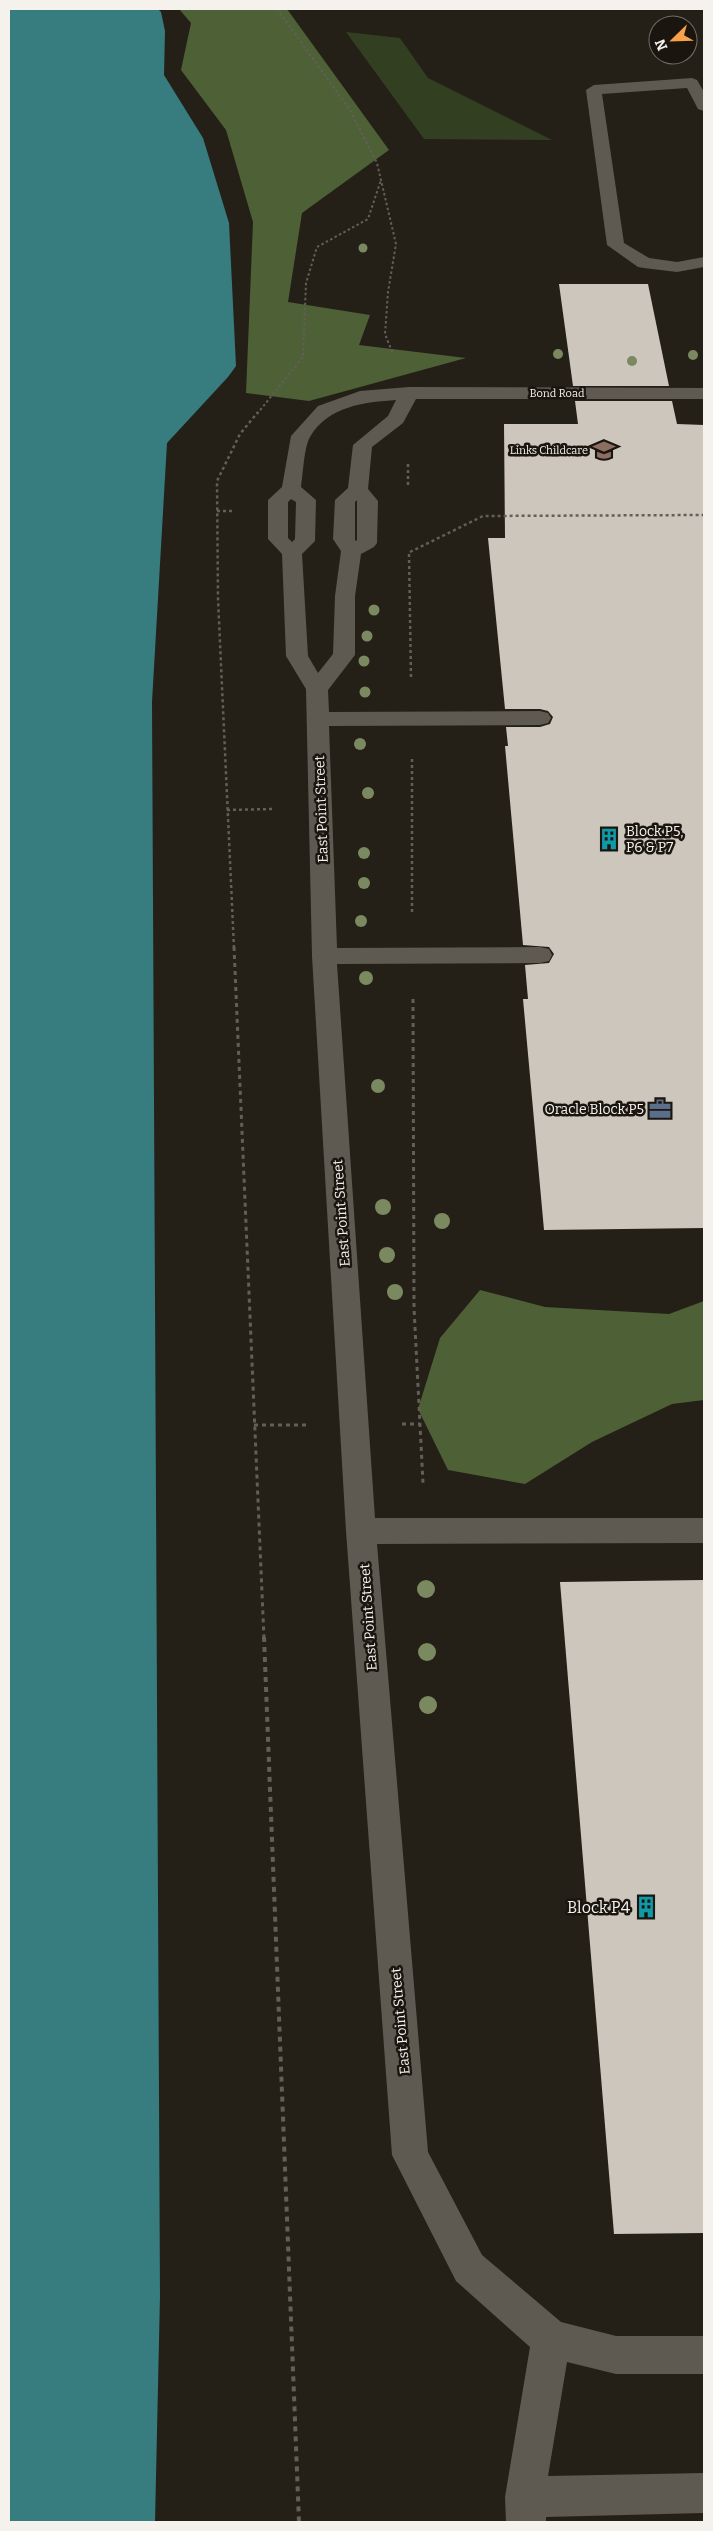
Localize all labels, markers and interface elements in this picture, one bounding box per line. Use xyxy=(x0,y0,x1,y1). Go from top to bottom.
north arrow xyxy=(648,15,698,65)
text: N xyxy=(651,36,671,53)
street label: Bond Road xyxy=(530,387,585,400)
school or university icon: Links Childcare xyxy=(591,437,617,463)
place label: Links Childcare xyxy=(510,444,588,457)
street label: East Point Street xyxy=(311,755,332,863)
place label: Block P5, P6 & P7 xyxy=(626,823,683,856)
building icon: Block P5, P6 & P7 xyxy=(596,826,622,852)
office icon: Oracle Block P5 xyxy=(647,1096,673,1122)
place label: Oracle Block P5 xyxy=(545,1101,644,1118)
street label: East Point Street xyxy=(329,1159,354,1267)
street label: East Point Street xyxy=(356,1563,381,1671)
building icon: Block P4 xyxy=(633,1894,659,1920)
place label: Block P4 xyxy=(567,1898,631,1917)
street label: East Point Street xyxy=(387,1967,414,2075)

